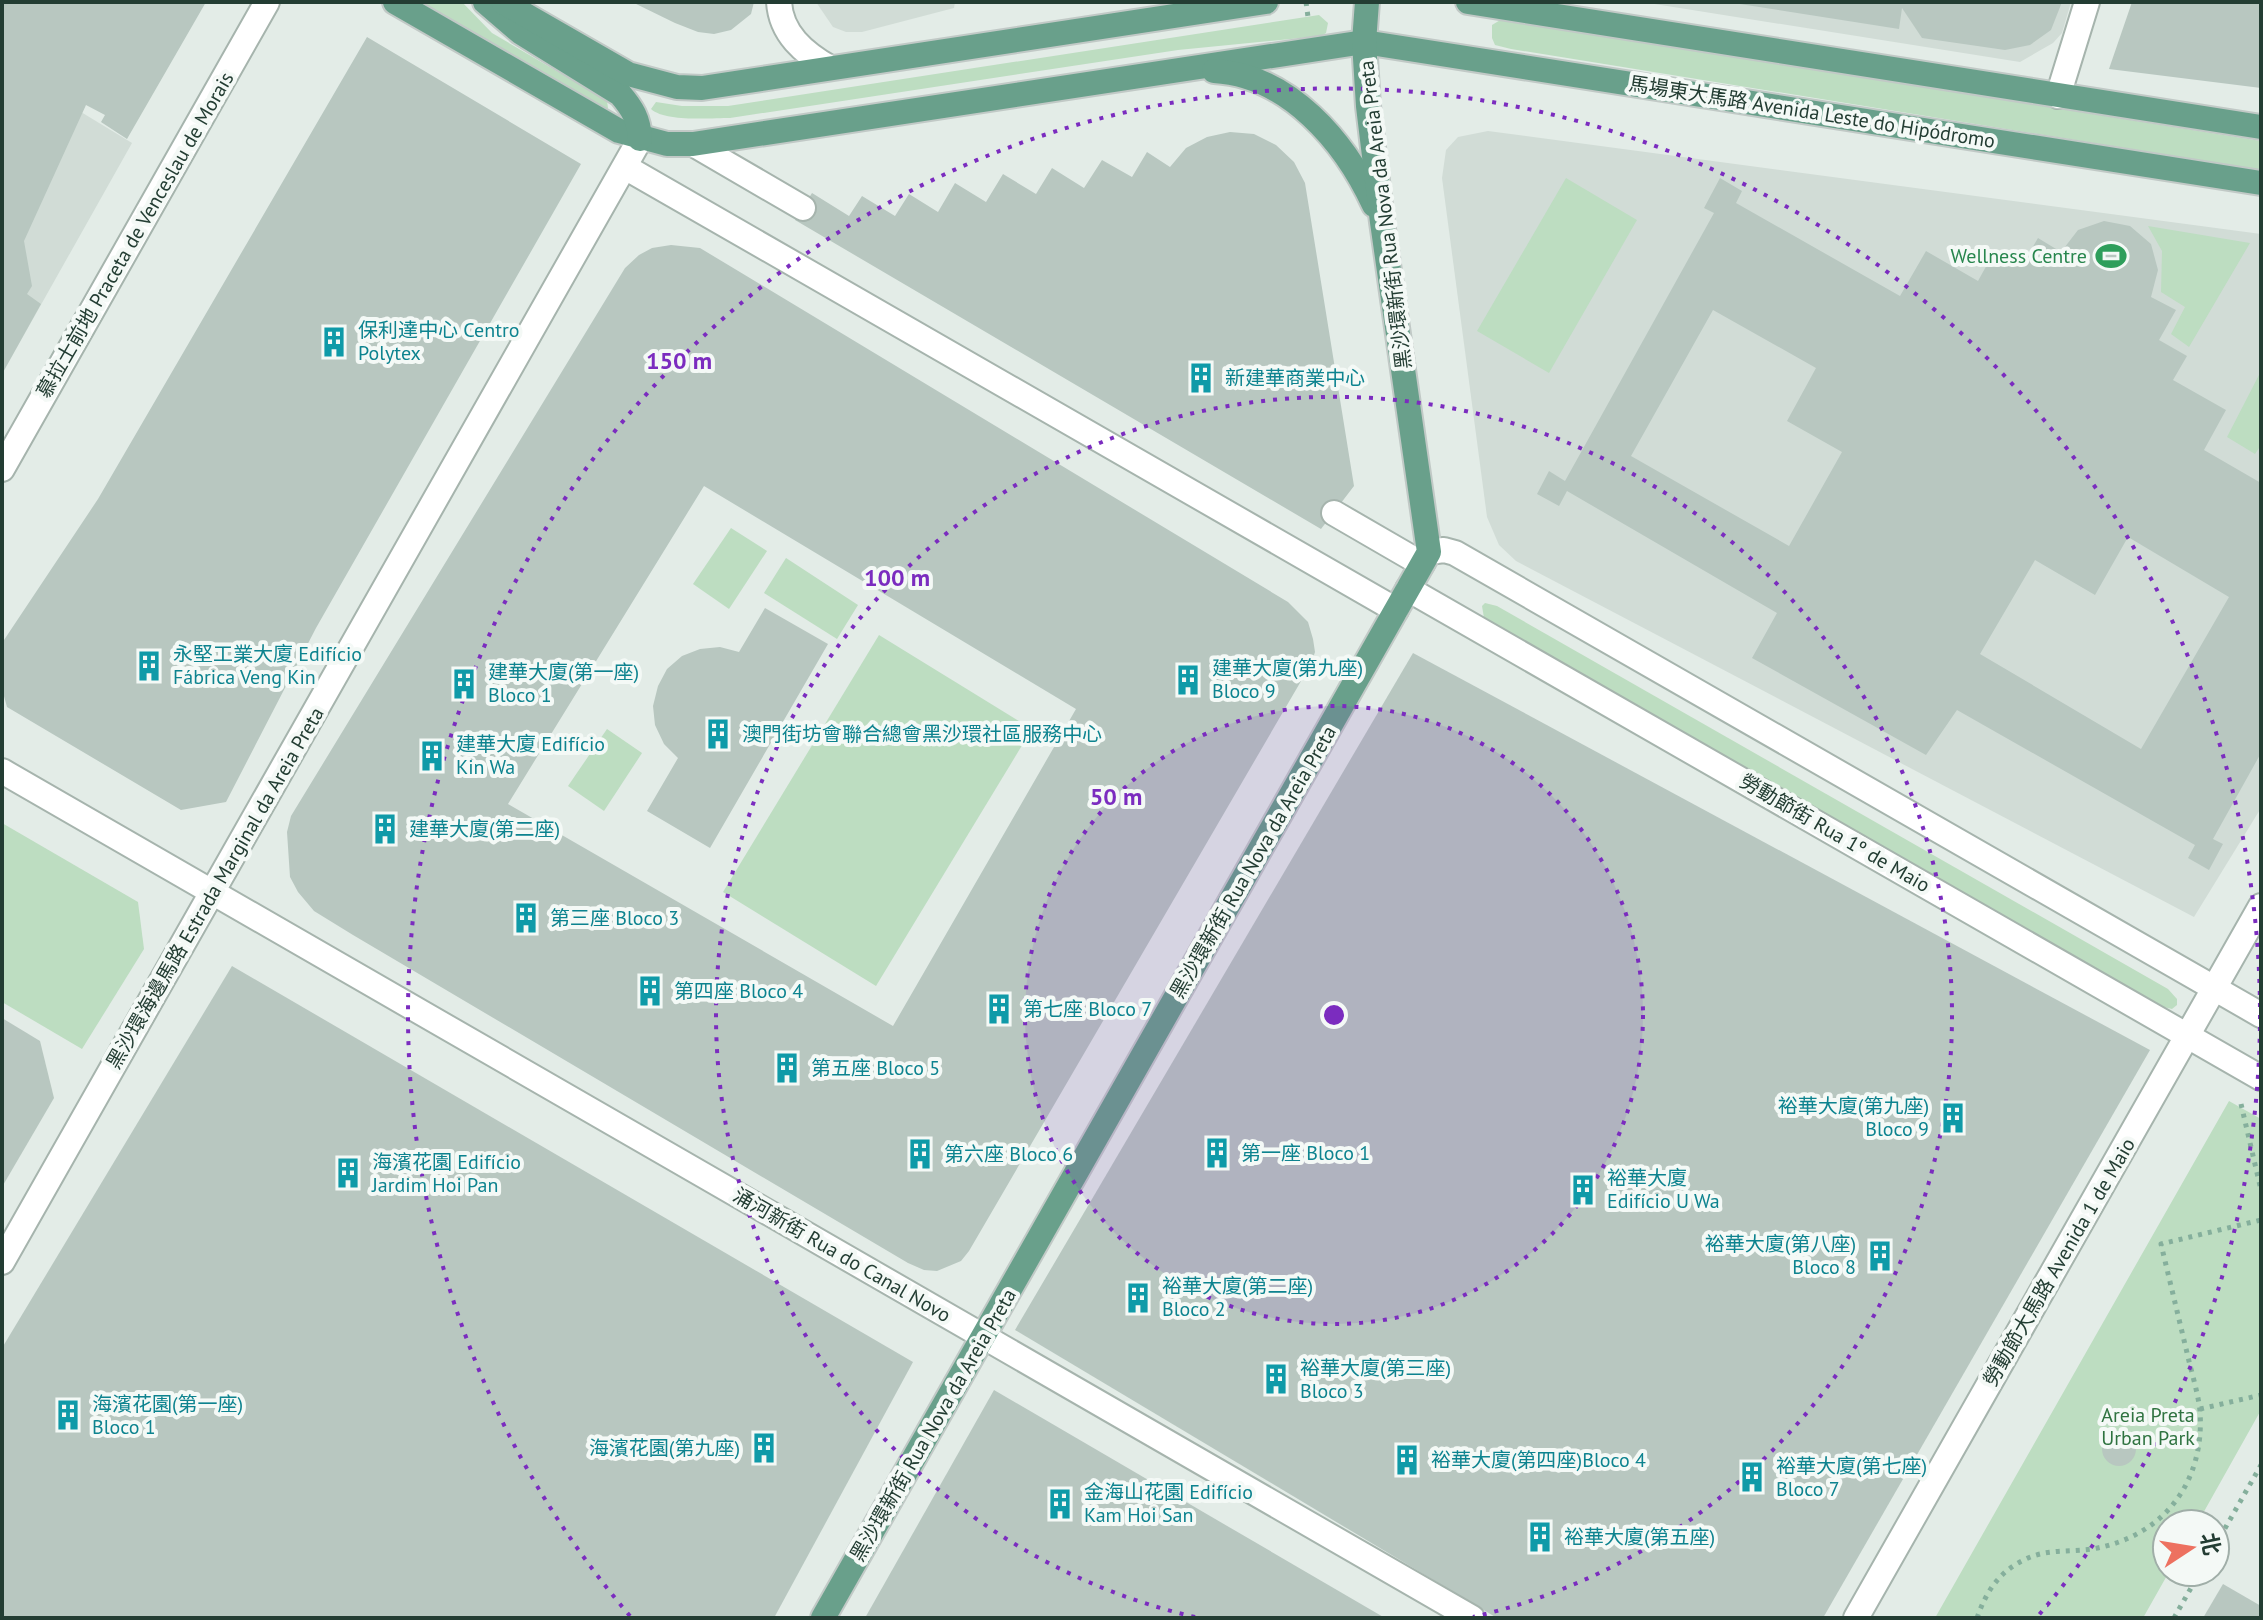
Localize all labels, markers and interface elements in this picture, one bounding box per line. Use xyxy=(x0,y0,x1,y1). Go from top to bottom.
street label: 黑沙環新街 Rua Nova da Areia Preta xyxy=(1353,59,1417,371)
street label: 慕拉士前地 Praceta de Venceslau de Morais xyxy=(31,67,239,403)
street label: 馬場東大馬路 Avenida Leste do Hipódromo xyxy=(1627,70,1997,154)
sports icon: Wellness Centre xyxy=(2094,239,2128,273)
place label: Wellness Centre xyxy=(1951,243,2087,269)
place label: 保利達中心 Centro Polytex xyxy=(358,317,519,366)
building icon: 保利達中心 Centro Polytex xyxy=(317,325,351,359)
text: 150 m xyxy=(646,345,712,376)
building icon: 新建華商業中心 xyxy=(1184,361,1218,395)
place label: 新建華商業中心 xyxy=(1225,365,1365,391)
text: 100 m xyxy=(864,562,930,593)
place label: 永堅工業大廈 Edifício Fábrica Veng Kin xyxy=(173,641,362,690)
building icon: 永堅工業大廈 Edifício Fábrica Veng Kin xyxy=(132,649,166,683)
place label: 建華大廈(第九座) Bloco 9 xyxy=(1212,655,1363,704)
place label: 建華大廈(第一座) Bloco 1 xyxy=(488,659,639,708)
building icon: 建華大廈(第九座) Bloco 9 xyxy=(1171,663,1205,697)
building icon: 建華大廈(第一座) Bloco 1 xyxy=(447,667,481,701)
street label: 黑沙環海邊馬路 Estrada Marginal da Areia Preta xyxy=(100,702,330,1074)
building icon: 澳門街坊會聯合總會黑沙環社區服務中心 xyxy=(701,717,735,751)
place label: 澳門街坊會聯合總會黑沙環社區服務中心 xyxy=(742,721,1102,747)
street label: 黑沙環新街 Rua Nova da Areia Preta xyxy=(1164,721,1342,1003)
place label: 建華大廈 Edifício Kin Wa xyxy=(456,731,605,780)
building icon: 建華大廈 Edifício Kin Wa xyxy=(415,739,449,773)
street label: 勞動節街 Rua 1º de Maio xyxy=(1735,768,1935,898)
text: 50 m xyxy=(1090,781,1142,812)
building icon: 建華大廈(第二座) xyxy=(368,812,402,846)
place label: 建華大廈(第二座) xyxy=(409,816,560,842)
building icon: 第三座 Bloco 3 xyxy=(509,901,543,935)
place label: 第三座 Bloco 3 xyxy=(550,905,679,931)
building icon: 第四座 Bloco 4 xyxy=(633,974,667,1008)
place label: 第四座 Bloco 4 xyxy=(674,978,803,1004)
building icon: 第七座 Bloco 7 xyxy=(982,992,1016,1026)
place label: 第七座 Bloco 7 xyxy=(1023,996,1152,1022)
centre of rings xyxy=(1320,1001,1348,1029)
building icon: 第五座 Bloco 5 xyxy=(770,1051,804,1085)
place label: 第五座 Bloco 5 xyxy=(811,1055,940,1081)
place label: 裕華大廈(第九座) Bloco 9 xyxy=(1778,1093,1929,1142)
building icon: 裕華大廈(第九座) Bloco 9 xyxy=(1936,1101,1970,1135)
street label: 勞動節大馬路 Avenida 1 de Maio xyxy=(1977,1133,2141,1391)
building icon: 第一座 Bloco 1 xyxy=(1200,1136,1234,1170)
building icon: 第六座 Bloco 6 xyxy=(903,1137,937,1171)
place label: 第一座 Bloco 1 xyxy=(1241,1140,1370,1166)
place label: 第六座 Bloco 6 xyxy=(944,1141,1073,1167)
place label: 海濱花園 Edifício Jardim Hoi Pan xyxy=(371,1149,521,1198)
building icon: 海濱花園 Edifício Jardim Hoi Pan xyxy=(331,1156,365,1190)
place label: 裕華大廈 Edifício U Wa xyxy=(1607,1165,1720,1214)
building icon: 裕華大廈 Edifício U Wa xyxy=(1566,1173,1600,1207)
street label: 涌河新街 Rua do Canal Novo xyxy=(729,1182,955,1328)
place label: 裕華大廈(第八座) Bloco 8 xyxy=(1705,1231,1856,1280)
building icon: 裕華大廈(第八座) Bloco 8 xyxy=(1863,1239,1897,1273)
place label: 裕華大廈(第二座) Bloco 2 xyxy=(1162,1273,1313,1322)
building icon: 裕華大廈(第二座) Bloco 2 xyxy=(1121,1281,1155,1315)
street label: 黑沙環新街 Rua Nova da Areia Preta xyxy=(844,1284,1022,1566)
place label: 裕華大廈(第三座) Bloco 3 xyxy=(1300,1355,1451,1404)
building icon: 裕華大廈(第三座) Bloco 3 xyxy=(1259,1362,1293,1396)
place label: 海濱花園(第一座) Bloco 1 xyxy=(92,1391,243,1440)
building icon: 海濱花園(第一座) Bloco 1 xyxy=(51,1398,85,1432)
park label: Areia Preta Urban Park xyxy=(2101,1402,2195,1451)
building icon: 海濱花園(第九座) xyxy=(747,1431,781,1465)
place label: 海濱花園(第九座) xyxy=(589,1435,740,1461)
building icon: 裕華大廈(第四座)Bloco 4 xyxy=(1390,1443,1424,1477)
place label: 裕華大廈(第四座)Bloco 4 xyxy=(1431,1447,1646,1473)
place label: 裕華大廈(第七座) Bloco 7 xyxy=(1776,1453,1927,1502)
building icon: 裕華大廈(第七座) Bloco 7 xyxy=(1735,1460,1769,1494)
place label: 金海山花園 Edifício Kam Hoi San xyxy=(1084,1479,1253,1528)
building icon: 金海山花園 Edifício Kam Hoi San xyxy=(1043,1487,1077,1521)
north arrow xyxy=(2151,1508,2231,1588)
building icon: 裕華大廈(第五座) xyxy=(1523,1520,1557,1554)
place label: 裕華大廈(第五座) xyxy=(1564,1524,1715,1550)
text: 北 xyxy=(2195,1530,2227,1558)

